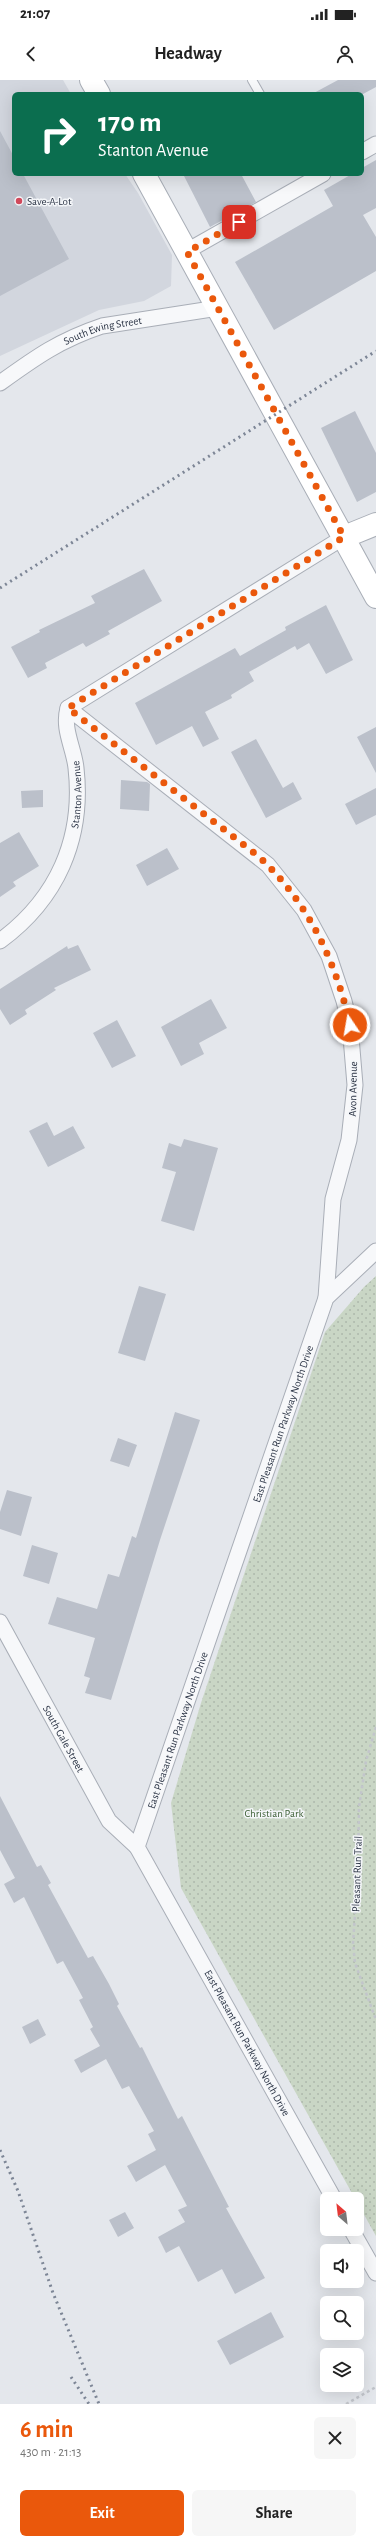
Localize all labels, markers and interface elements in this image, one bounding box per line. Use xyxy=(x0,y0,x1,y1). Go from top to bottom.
text: 21:07 xyxy=(20,6,50,21)
icon: back xyxy=(20,43,42,65)
icon: person xyxy=(334,43,356,65)
text: Headway xyxy=(154,45,222,63)
icon: right xyxy=(32,108,84,160)
text: 170 m xyxy=(98,109,162,137)
text: Stanton Avenue xyxy=(98,142,209,160)
marker: Save-A-Lot xyxy=(14,196,24,206)
place label: Save-A-Lot xyxy=(27,196,72,207)
pin xyxy=(222,205,256,239)
icon: arrive xyxy=(228,211,250,233)
street label: South Ewing Street xyxy=(62,314,143,347)
street label: Stanton Avenue xyxy=(69,760,83,829)
position arrow xyxy=(329,1004,371,1046)
street label: Avon Avenue xyxy=(347,1061,359,1117)
street label: East Pleasant Run Parkway North Drive xyxy=(251,1344,315,1504)
street label: East Pleasant Run Parkway North Drive xyxy=(145,1650,209,1810)
street label: South Gale Street xyxy=(41,1703,87,1774)
park label: Christian Park xyxy=(244,1808,304,1819)
street label: Pleasant Run Trail xyxy=(350,1836,364,1912)
street label: East Pleasant Run Parkway North Drive xyxy=(202,1968,292,2118)
north arrow xyxy=(320,2192,364,2236)
map controls xyxy=(320,2192,364,2392)
button: sound xyxy=(320,2244,364,2288)
button: search xyxy=(320,2296,364,2340)
button: layers xyxy=(320,2348,364,2392)
button: close xyxy=(314,2417,356,2459)
text: 6 min xyxy=(20,2418,74,2442)
text: 430 m · 21:13 xyxy=(20,2446,81,2459)
button: Exit xyxy=(20,2490,184,2536)
button: Share xyxy=(192,2490,356,2536)

